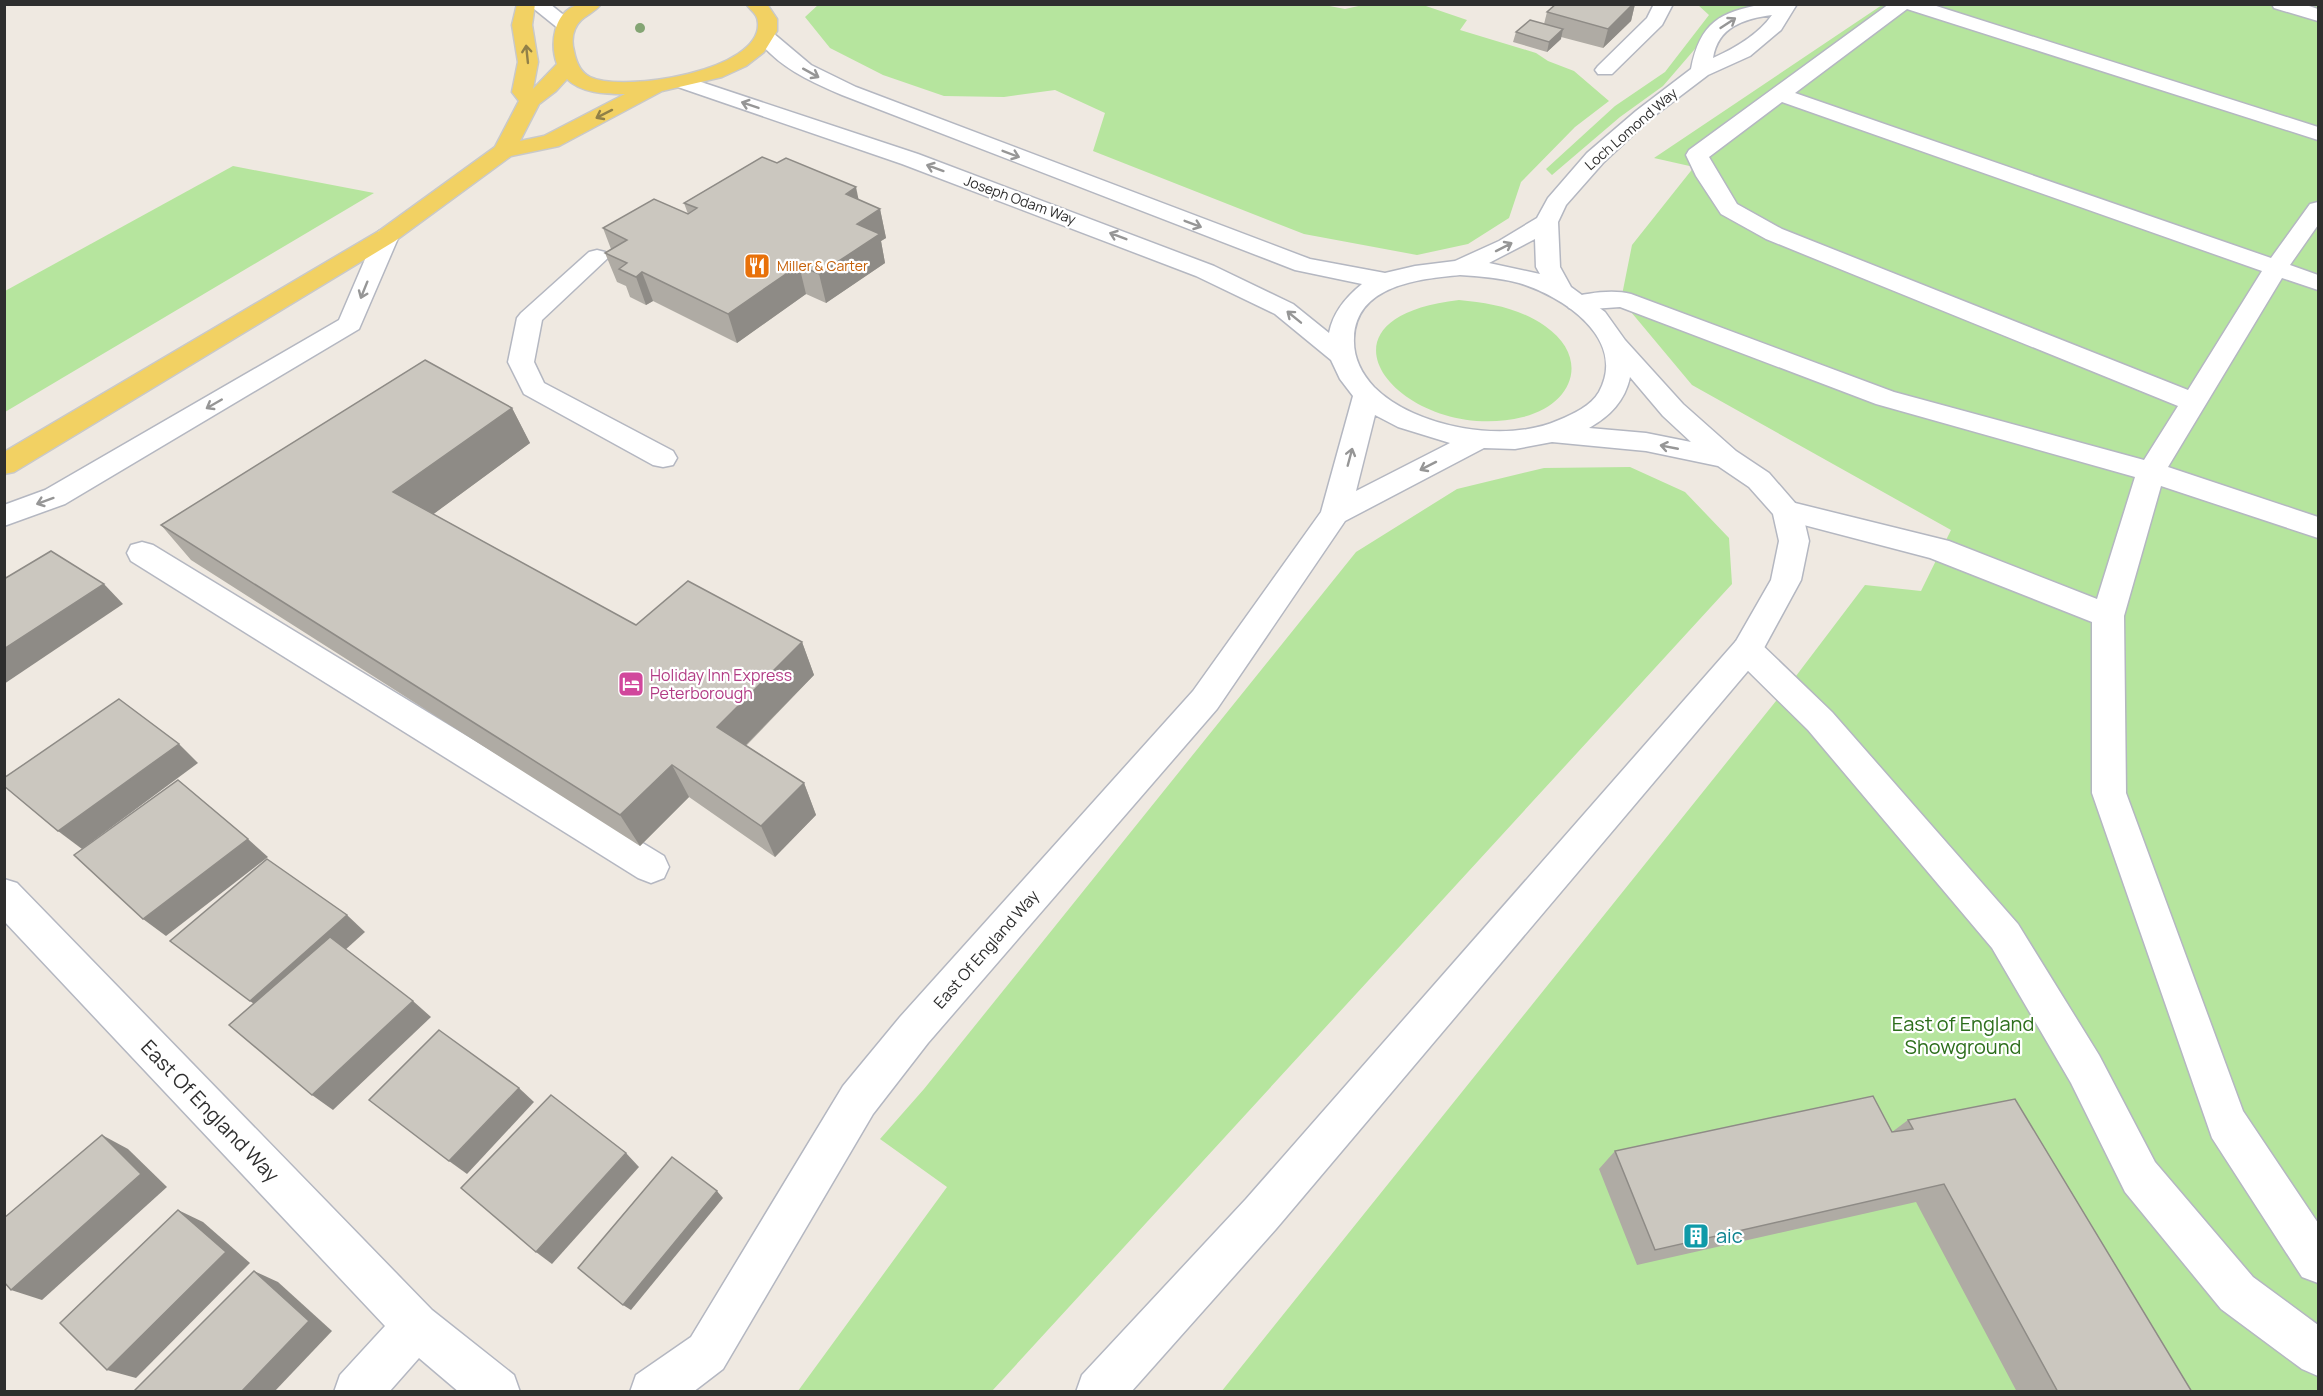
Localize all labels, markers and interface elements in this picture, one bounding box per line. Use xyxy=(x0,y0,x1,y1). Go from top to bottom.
one-way arrow xyxy=(1720,17,1737,30)
one-way arrow xyxy=(521,45,532,64)
one-way arrow xyxy=(802,68,819,80)
street label: Loch Lomond Way xyxy=(1581,83,1681,174)
one-way arrow xyxy=(741,99,760,110)
one-way arrow xyxy=(595,109,613,121)
one-way arrow xyxy=(1001,149,1020,160)
one-way arrow xyxy=(926,162,944,173)
street label: Joseph Odam Way xyxy=(962,171,1079,229)
one-way arrow xyxy=(1183,220,1202,231)
one-way arrow xyxy=(1109,230,1127,241)
one-way arrow xyxy=(1495,241,1512,253)
restaurant icon: Miller & Carter xyxy=(742,251,772,281)
place label: Miller & Carter xyxy=(777,256,868,275)
one-way arrow xyxy=(358,280,369,298)
one-way arrow xyxy=(1286,311,1302,324)
one-way arrow xyxy=(206,398,223,410)
one-way arrow xyxy=(1659,441,1679,452)
one-way arrow xyxy=(1345,448,1357,467)
one-way arrow xyxy=(1419,461,1437,472)
one-way arrow xyxy=(36,496,55,507)
place label: Holiday Inn Express Peterborough xyxy=(650,664,792,704)
hotel icon: Holiday Inn Express Peterborough xyxy=(616,669,646,699)
street label: East Of England Way xyxy=(928,885,1044,1013)
park label: East of England Showground xyxy=(1892,1010,2034,1060)
street label: East Of England Way xyxy=(135,1034,286,1188)
building icon: aic xyxy=(1681,1221,1711,1251)
place label: aic xyxy=(1716,1222,1743,1249)

